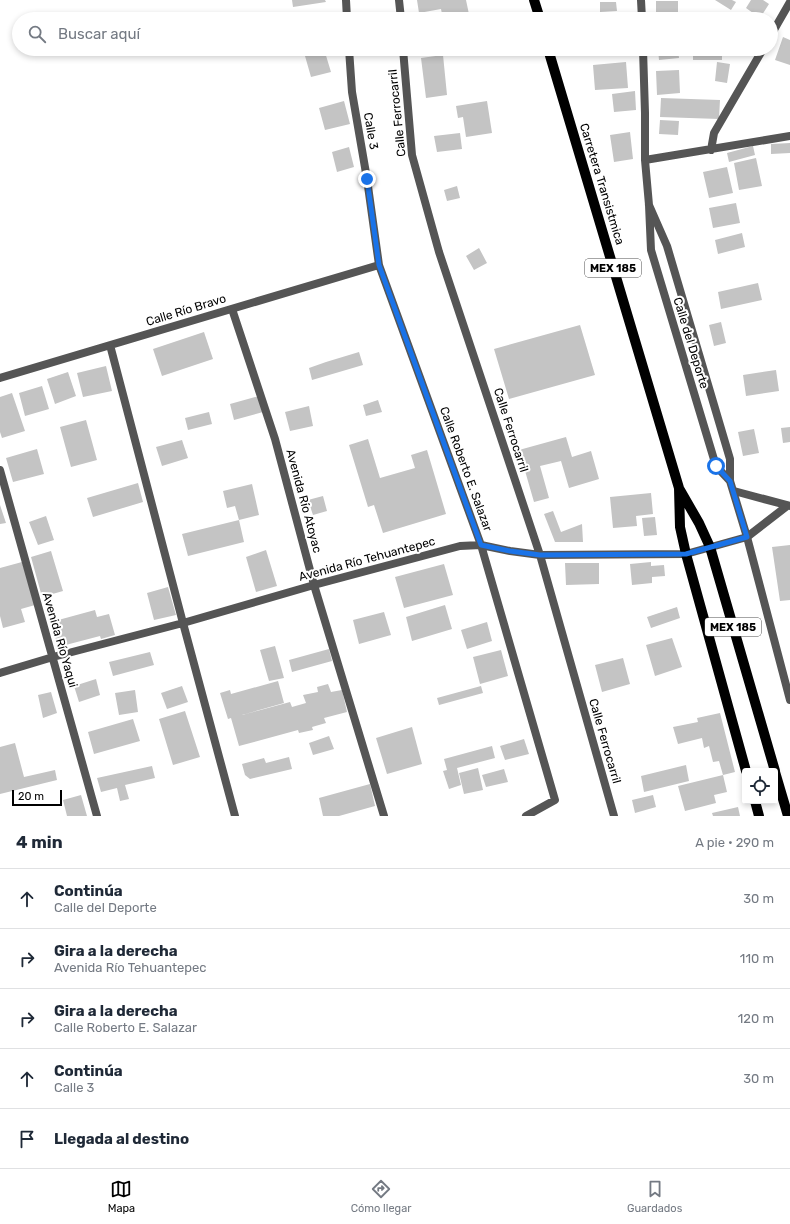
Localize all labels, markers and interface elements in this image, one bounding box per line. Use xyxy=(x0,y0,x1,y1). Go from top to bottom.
search box xyxy=(12,12,778,56)
icon: search xyxy=(26,23,48,45)
text: Buscar aquí xyxy=(58,25,140,43)
street label: Calle Ferrocarril xyxy=(385,69,409,157)
street label: Calle 3 xyxy=(361,111,381,151)
street label: Carretera Transistmica xyxy=(577,122,627,246)
route end xyxy=(358,170,376,188)
road number: MEX 185 xyxy=(585,259,641,277)
street label: Calle Río Bravo xyxy=(144,291,228,329)
street label: Calle del Deporte xyxy=(670,296,712,391)
street label: Calle Ferrocarril xyxy=(491,386,531,474)
street label: Calle Roberto E. Salazar xyxy=(437,405,495,534)
street label: Avenida Río Atoyac xyxy=(283,448,325,555)
route start xyxy=(707,457,725,475)
street label: Avenida Río Tehuantepec xyxy=(297,534,437,584)
street label: Avenida Río Yaqui xyxy=(40,591,80,689)
road number: MEX 185 xyxy=(705,618,761,636)
street label: Calle Ferrocarril xyxy=(586,697,624,785)
map controls xyxy=(742,768,778,804)
button: locate xyxy=(742,768,778,804)
scale bar xyxy=(12,788,62,807)
text: 20 m xyxy=(18,790,44,803)
text: 4 min xyxy=(16,832,63,852)
text: A pie · 290 m xyxy=(695,835,774,850)
text: Continúa xyxy=(54,882,123,900)
icon: ahead xyxy=(16,888,38,910)
text: 30 m xyxy=(743,891,774,906)
text: Calle del Deporte xyxy=(54,900,157,915)
text: Gira a la derecha xyxy=(54,942,178,960)
icon: right xyxy=(16,948,38,970)
text: 110 m xyxy=(740,951,774,966)
text: Avenida Río Tehuantepec xyxy=(54,960,206,975)
text: Gira a la derecha xyxy=(54,1002,178,1020)
icon: right xyxy=(16,1008,38,1030)
text: 120 m xyxy=(738,1011,774,1026)
text: Calle Roberto E. Salazar xyxy=(54,1020,197,1035)
text: Continúa xyxy=(54,1062,123,1080)
icon: ahead xyxy=(16,1068,38,1090)
text: 30 m xyxy=(743,1071,774,1086)
text: Calle 3 xyxy=(54,1080,94,1095)
icon: arrive xyxy=(16,1128,38,1150)
text: Llegada al destino xyxy=(54,1130,189,1148)
tab: Mapa xyxy=(108,1178,135,1215)
tab: Cómo llegar xyxy=(351,1178,411,1215)
tab: Guardados xyxy=(627,1178,682,1215)

